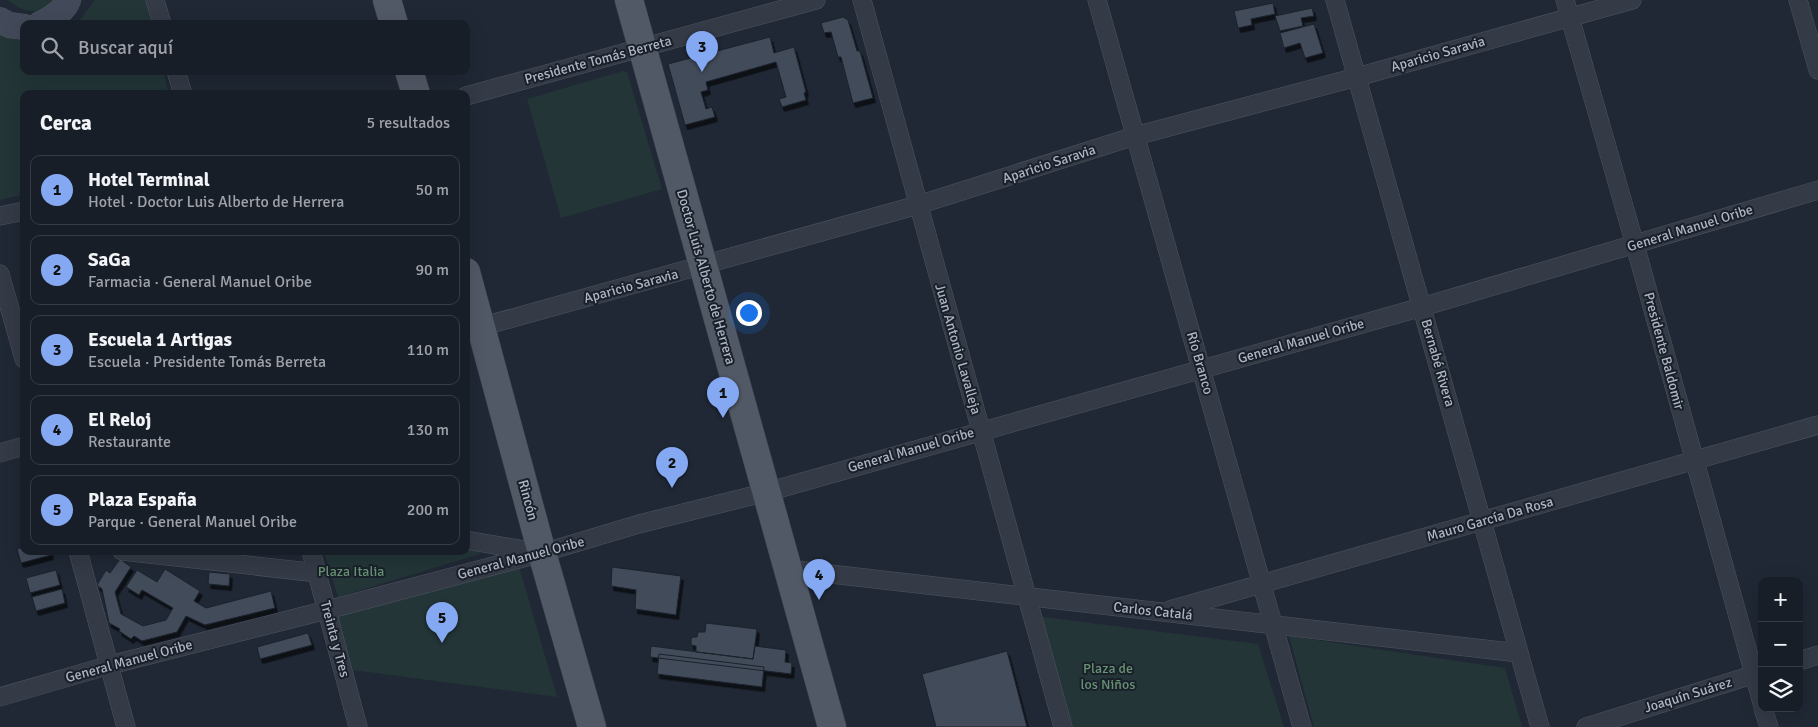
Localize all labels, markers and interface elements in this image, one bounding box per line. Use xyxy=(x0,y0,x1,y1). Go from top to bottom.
search box xyxy=(20,20,470,75)
pin: 3 xyxy=(686,31,718,72)
street label: Presidente Tomás Berreta xyxy=(523,32,673,88)
street label: Aparicio Saravia xyxy=(1389,32,1487,76)
icon: search xyxy=(38,34,66,62)
text: Buscar aquí xyxy=(78,36,173,60)
text: Cerca xyxy=(40,110,92,136)
text: 5 resultados xyxy=(367,113,450,133)
street label: Aparicio Saravia xyxy=(1000,141,1098,187)
text: Hotel Terminal xyxy=(88,168,210,192)
text: 1 xyxy=(53,180,61,200)
text: 50 m xyxy=(415,180,449,200)
street label: Doctor Luis Alberto de Herrera xyxy=(673,187,739,367)
text: Hotel · Doctor Luis Alberto de Herrera xyxy=(88,192,344,212)
street label: General Manuel Oribe xyxy=(1625,201,1755,255)
text: SaGa xyxy=(88,248,131,272)
text: 2 xyxy=(53,260,61,280)
text: 90 m xyxy=(415,260,449,280)
street label: Aparicio Saravia xyxy=(582,265,680,307)
text: Farmacia · General Manuel Oribe xyxy=(88,272,312,292)
street label: Juan Antonio Lavalleja xyxy=(931,282,985,416)
street label: Presidente Baldomir xyxy=(1640,290,1688,412)
your location xyxy=(736,300,762,326)
street label: General Manuel Oribe xyxy=(1236,315,1366,367)
street label: Bernabé Rivera xyxy=(1417,317,1459,409)
text: Escuela 1 Artigas xyxy=(88,328,232,352)
street label: Río Branco xyxy=(1183,330,1217,396)
text: 3 xyxy=(53,340,61,360)
text: 110 m xyxy=(407,340,449,360)
text: Escuela · Presidente Tomás Berreta xyxy=(88,352,326,372)
pin: 1 xyxy=(707,377,739,418)
text: El Reloj xyxy=(88,408,151,432)
text: 4 xyxy=(53,420,61,440)
text: 130 m xyxy=(407,420,449,440)
street label: General Manuel Oribe xyxy=(846,424,976,476)
text: Restaurante xyxy=(88,432,171,452)
pin: 2 xyxy=(656,447,688,488)
street label: Rincón xyxy=(514,478,542,522)
text: Plaza España xyxy=(88,488,197,512)
street label: Mauro García Da Rosa xyxy=(1425,493,1555,545)
text: 5 xyxy=(53,500,61,520)
text: 200 m xyxy=(407,500,449,520)
text: Parque · General Manuel Oribe xyxy=(88,512,297,532)
street label: General Manuel Oribe xyxy=(456,533,586,583)
pin: 4 xyxy=(803,559,835,600)
park label: Plaza Italia xyxy=(318,563,384,580)
map controls xyxy=(1758,577,1803,712)
button: + xyxy=(1758,577,1803,622)
street label: Carlos Catalá xyxy=(1113,598,1193,624)
street label: Treinta y Tres xyxy=(317,599,353,679)
pin: 5 xyxy=(426,602,458,643)
button: − xyxy=(1758,622,1803,667)
street label: General Manuel Oribe xyxy=(64,636,194,686)
park label: Plaza de los Niños xyxy=(1081,660,1135,693)
button: layers xyxy=(1758,667,1803,712)
street label: Joaquín Suárez xyxy=(1642,674,1734,716)

